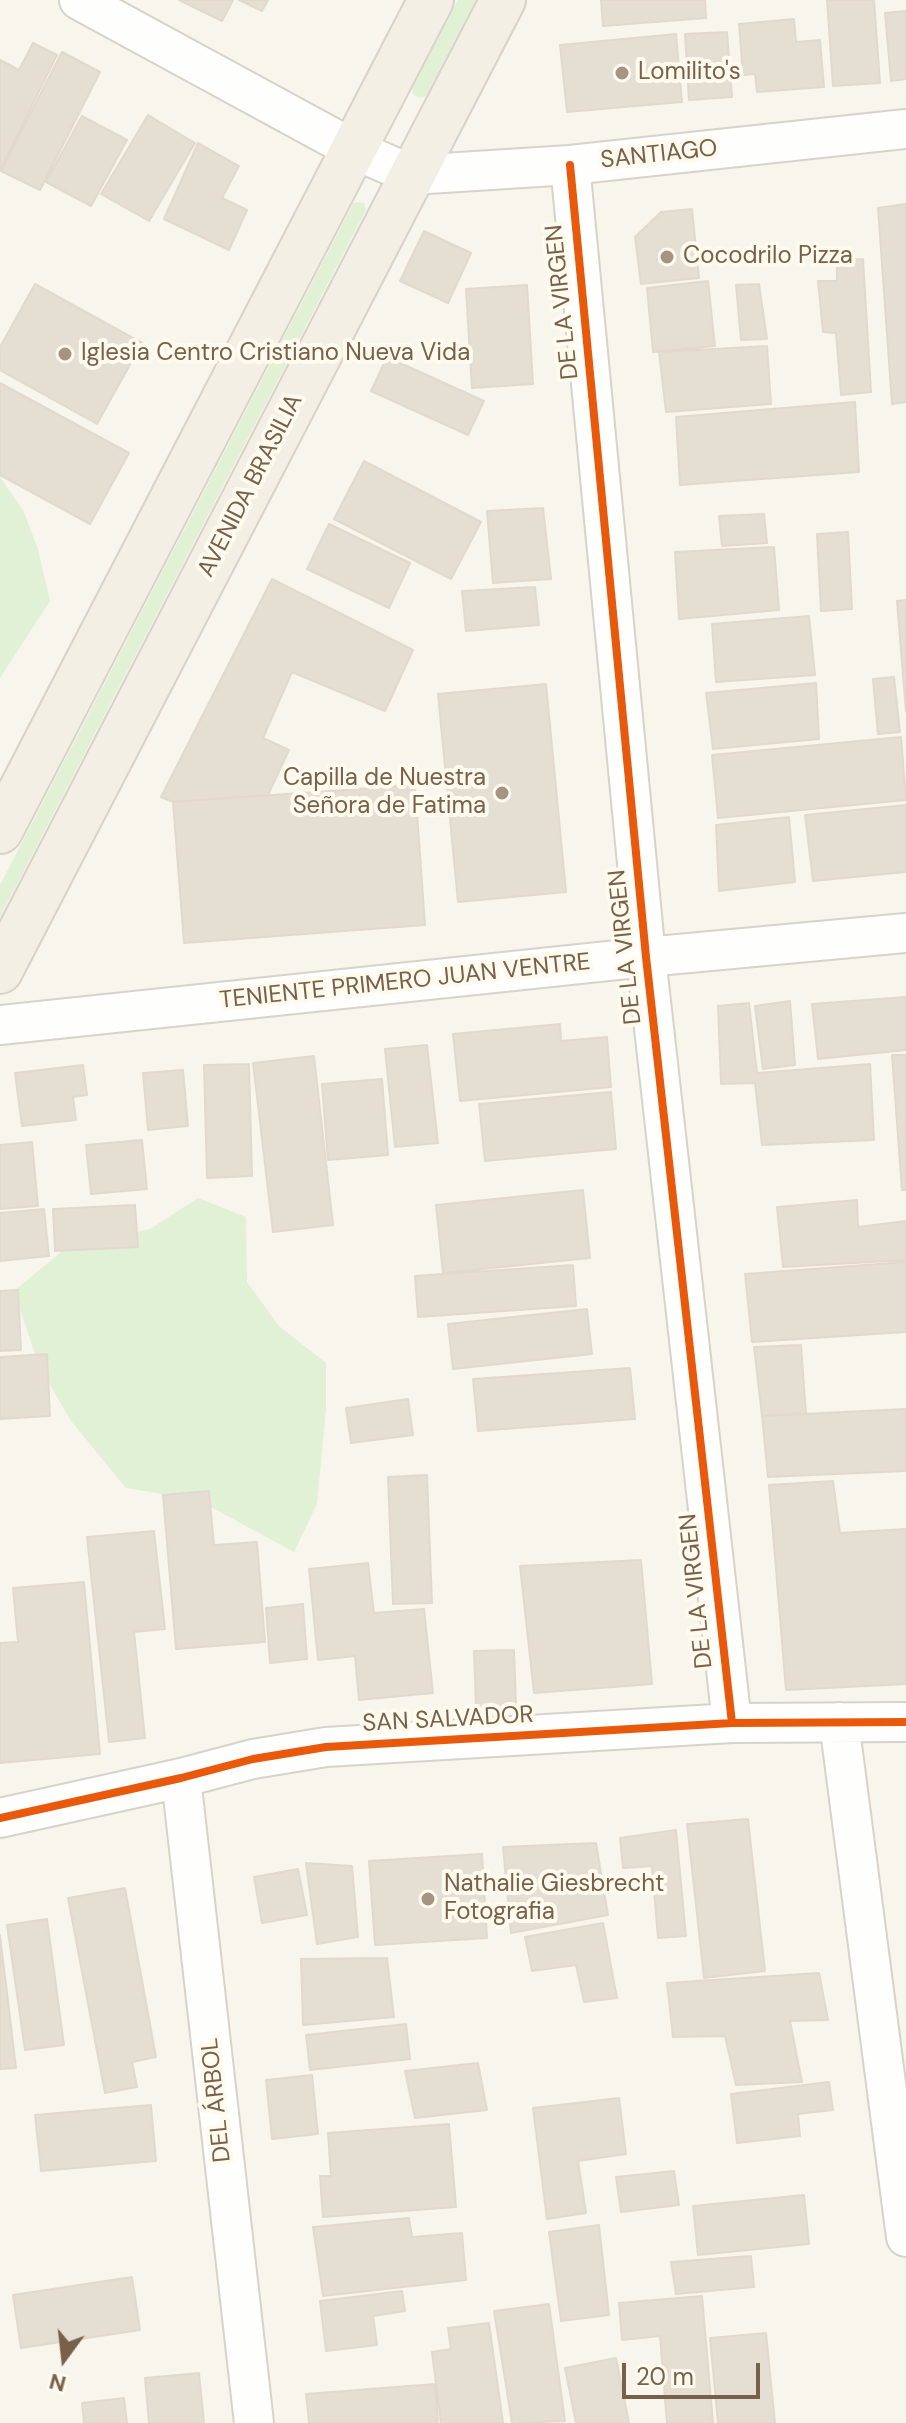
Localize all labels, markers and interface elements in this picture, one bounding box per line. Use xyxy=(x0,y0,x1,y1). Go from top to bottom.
place label: Lomilito's xyxy=(638,59,741,87)
marker: Lomilito's xyxy=(613,64,631,82)
street label: SANTIAGO xyxy=(599,135,719,175)
street label: DE LA VIRGEN xyxy=(541,223,585,381)
place label: Cocodrilo Pizza xyxy=(683,243,853,271)
marker: Cocodrilo Pizza xyxy=(658,248,676,266)
place label: Iglesia Centro Cristiano Nueva Vida xyxy=(81,340,470,368)
marker: Iglesia Centro Cristiano Nueva Vida xyxy=(56,345,74,363)
street label: AVENIDA BRASILIA xyxy=(192,390,310,582)
place label: Capilla de Nuestra Señora de Fatima xyxy=(283,765,486,821)
marker: Capilla de Nuestra Señora de Fatima xyxy=(493,784,511,802)
street label: DE LA VIRGEN xyxy=(604,868,648,1026)
street label: TENIENTE PRIMERO JUAN VENTRE xyxy=(218,948,592,1016)
street label: DE LA VIRGEN xyxy=(675,1512,719,1670)
street label: SAN SALVADOR xyxy=(362,1701,534,1739)
place label: Nathalie Giesbrecht Fotografia xyxy=(444,1871,664,1927)
marker: Nathalie Giesbrecht Fotografia xyxy=(419,1890,437,1908)
street label: DEL ÁRBOL xyxy=(196,2036,238,2164)
north arrow xyxy=(24,2319,104,2399)
scale bar xyxy=(626,2347,764,2397)
text: 20 m xyxy=(636,2361,694,2392)
text: N xyxy=(46,2367,69,2399)

